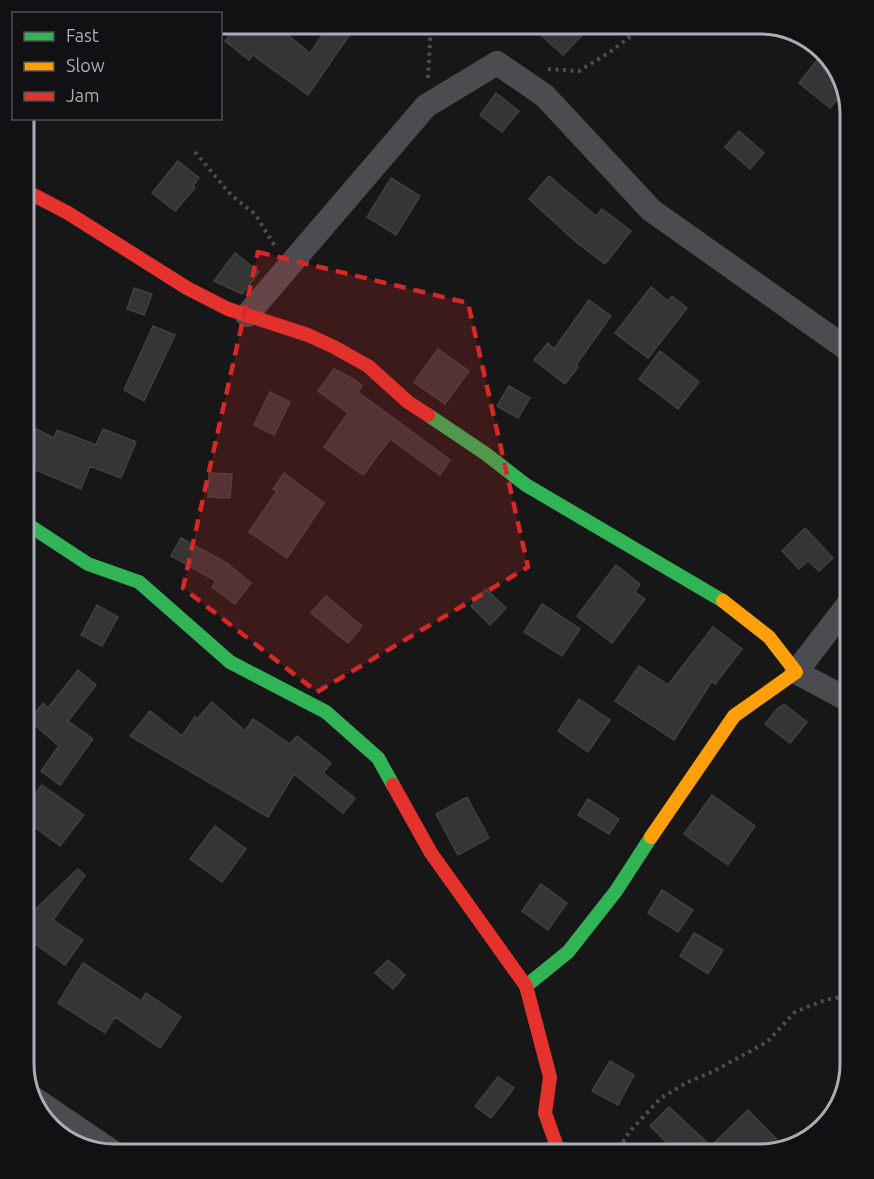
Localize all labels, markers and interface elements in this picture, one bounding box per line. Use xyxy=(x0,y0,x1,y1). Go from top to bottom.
legend xyxy=(12,12,222,120)
text: Fast xyxy=(66,25,99,45)
text: Slow xyxy=(66,55,105,75)
text: Jam xyxy=(66,85,100,105)

